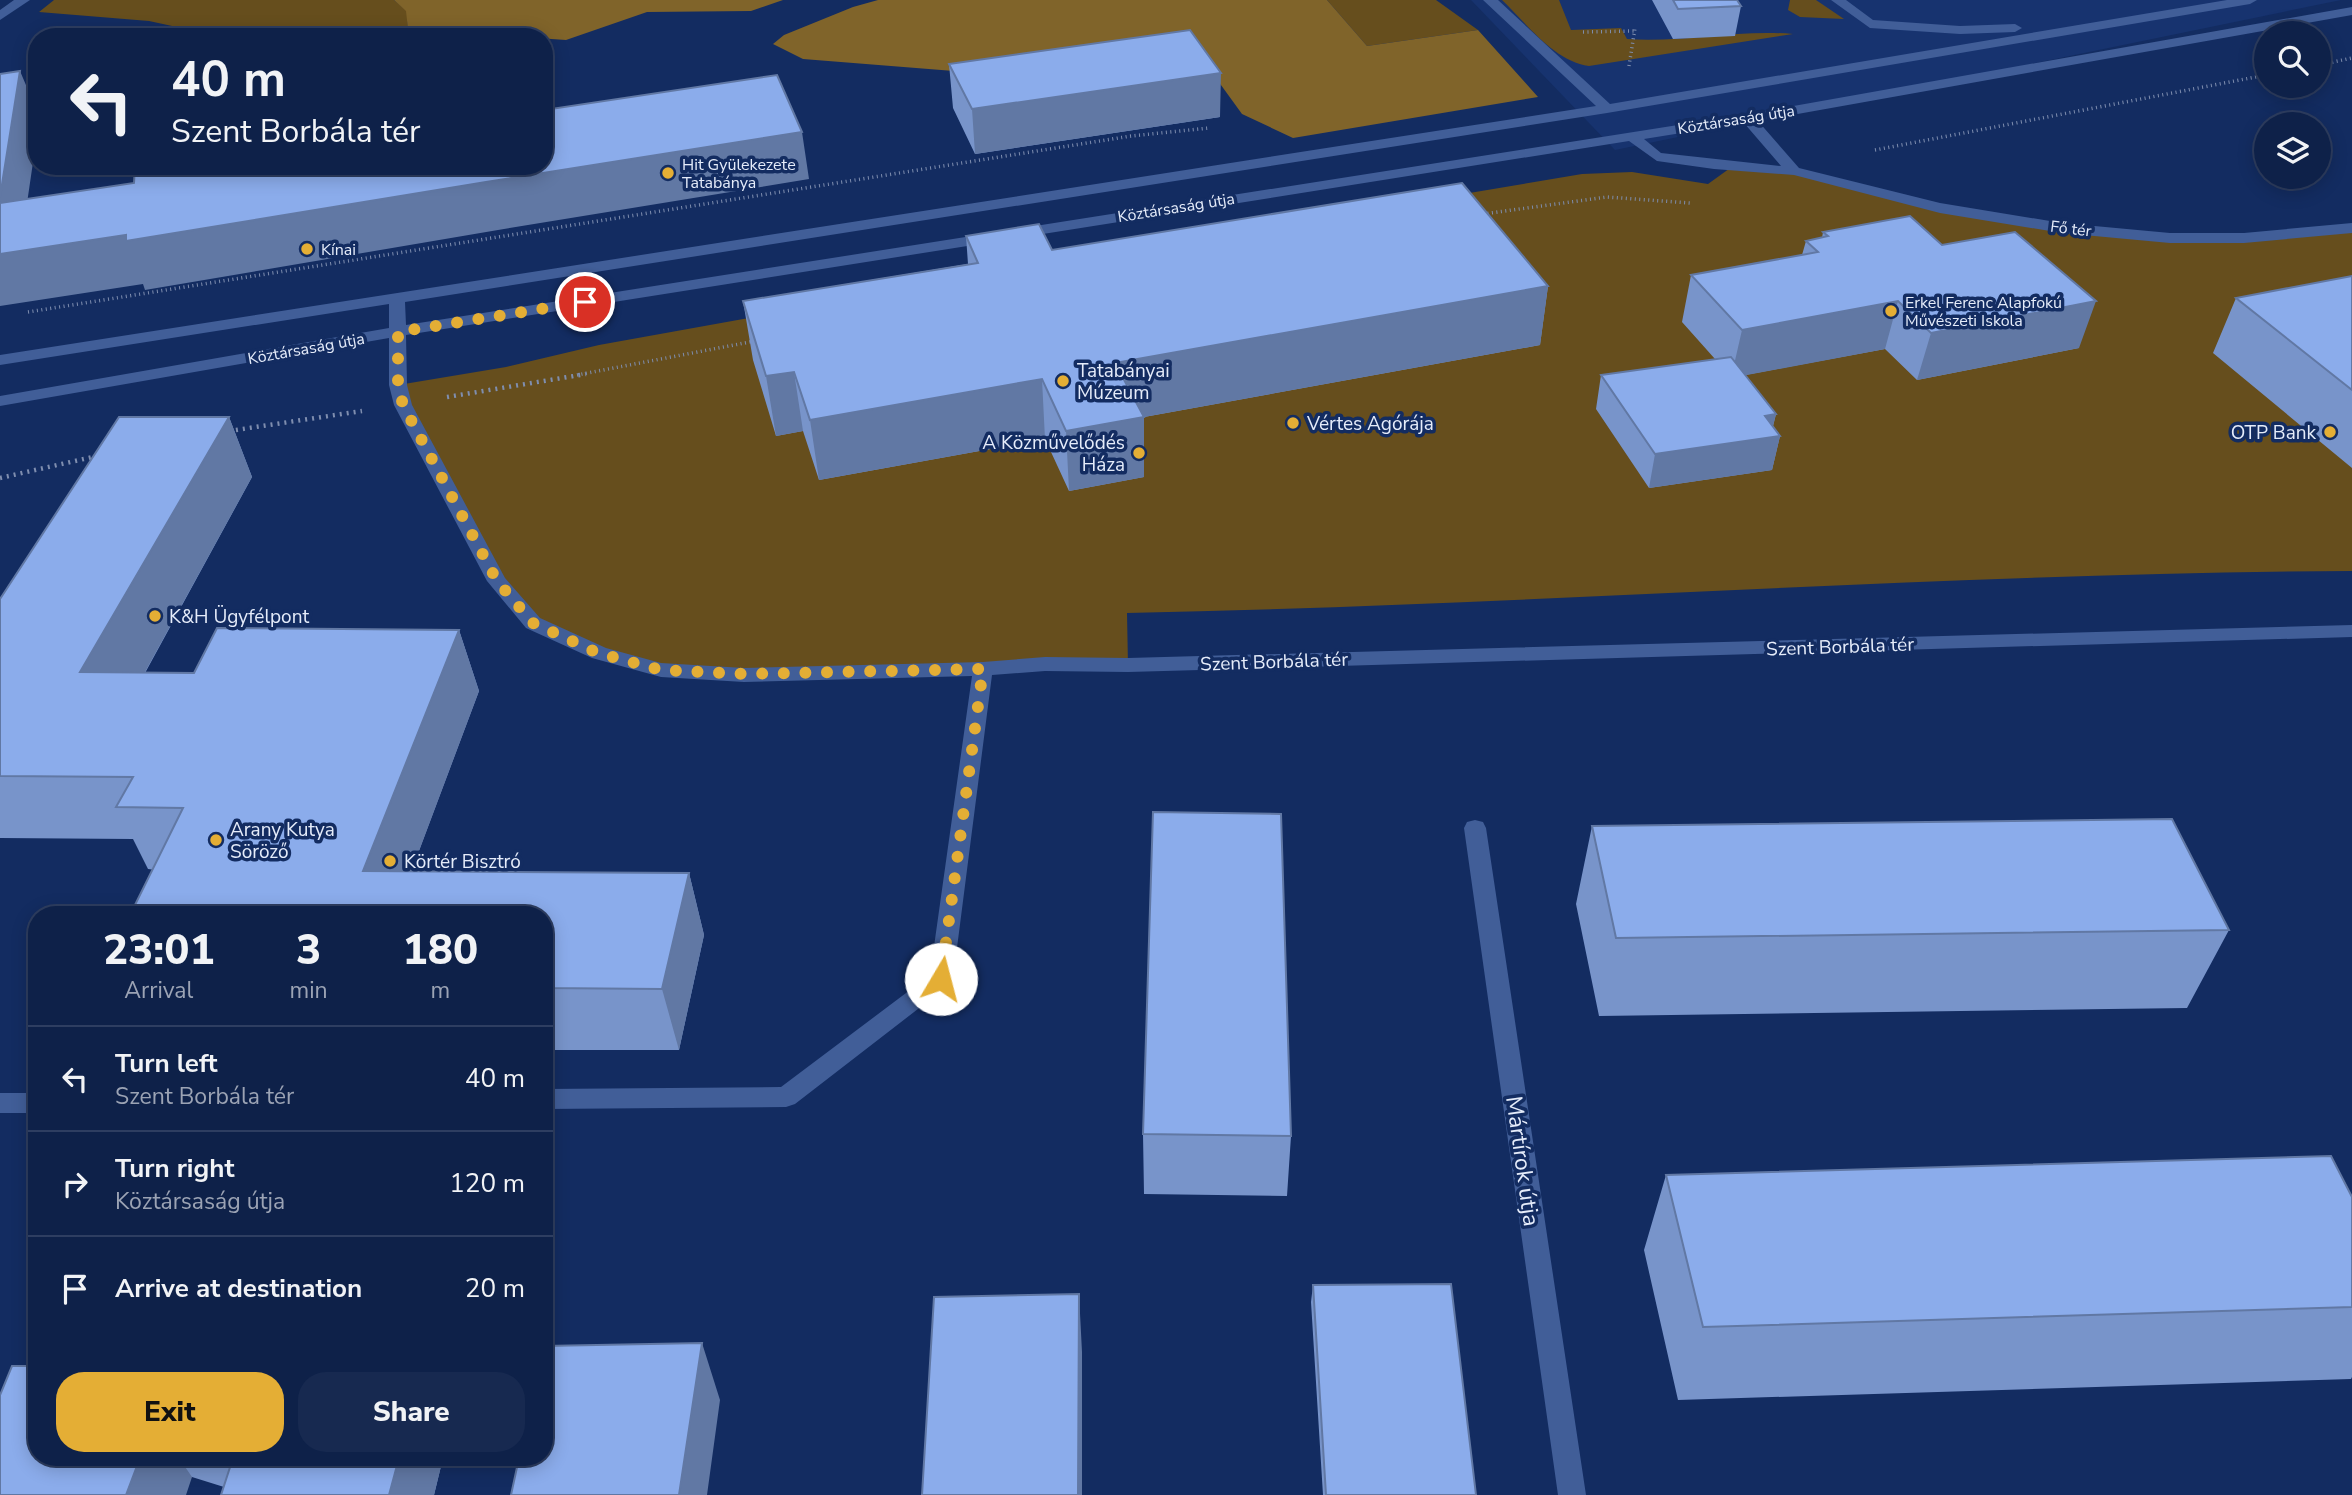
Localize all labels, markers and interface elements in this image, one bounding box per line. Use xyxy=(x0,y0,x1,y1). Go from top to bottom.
map controls xyxy=(2254,21,2331,189)
button: search xyxy=(2254,21,2331,98)
text: 40 m xyxy=(171,46,286,113)
icon: left xyxy=(56,56,147,147)
street label: Köztársaság útja xyxy=(1676,100,1796,140)
text: Szent Borbála tér xyxy=(171,110,420,153)
button: layers xyxy=(2254,112,2331,189)
place label: Hit Gyülekezete Tatabánya xyxy=(682,154,796,194)
marker: Hit Gyülekezete Tatabánya xyxy=(660,165,676,181)
street label: Köztársaság útja xyxy=(1116,188,1236,228)
street label: Fő tér xyxy=(2049,216,2093,242)
place label: Kínai xyxy=(321,239,356,261)
marker: Kínai xyxy=(299,241,315,257)
pin xyxy=(555,272,615,332)
icon: arrive xyxy=(566,283,604,321)
place label: Erkel Ferenc Alapfokú Művészeti Iskola xyxy=(1905,292,2062,332)
marker: Erkel Ferenc Alapfokú Művészeti Iskola xyxy=(1883,303,1899,319)
street label: Köztársaság útja xyxy=(246,328,366,370)
place label: Tatabányai Múzeum xyxy=(1077,358,1170,406)
marker: Tatabányai Múzeum xyxy=(1055,373,1071,389)
place label: Vértes Agórája xyxy=(1306,411,1434,437)
marker: Vértes Agórája xyxy=(1285,415,1301,431)
place label: OTP Bank xyxy=(2231,420,2316,446)
marker: OTP Bank xyxy=(2322,424,2338,440)
place label: A Közművelődés Háza xyxy=(982,430,1125,478)
marker: A Közművelődés Háza xyxy=(1131,445,1147,461)
place label: K&H Ügyfélpont xyxy=(169,604,309,630)
marker: K&H Ügyfélpont xyxy=(147,608,163,624)
street label: Szent Borbála tér xyxy=(1766,631,1915,663)
street label: Szent Borbála tér xyxy=(1200,646,1349,678)
place label: Arany Kutya Söröző xyxy=(230,817,335,865)
marker: Arany Kutya Söröző xyxy=(208,832,224,848)
place label: Körtér Bisztró xyxy=(404,849,521,875)
marker: Körtér Bisztró xyxy=(382,853,398,869)
text: 23:01 xyxy=(103,922,215,979)
text: 3 xyxy=(296,922,321,979)
text: 180 xyxy=(403,922,478,979)
position arrow xyxy=(904,942,978,1016)
text: Arrival xyxy=(124,975,193,1006)
text: min xyxy=(290,975,328,1006)
text: m xyxy=(430,975,450,1006)
text: Turn left xyxy=(115,1046,218,1081)
icon: left xyxy=(56,1060,94,1098)
text: 40 m xyxy=(465,1061,525,1096)
text: Szent Borbála tér xyxy=(115,1081,294,1112)
street label: Mártírok útja xyxy=(1498,1094,1547,1228)
text: Turn right xyxy=(115,1151,234,1186)
icon: right xyxy=(56,1165,94,1203)
text: 120 m xyxy=(449,1166,525,1201)
text: Köztársaság útja xyxy=(115,1186,285,1217)
icon: arrive xyxy=(56,1270,94,1308)
text: Arrive at destination xyxy=(115,1271,362,1306)
text: 20 m xyxy=(465,1271,525,1306)
button: Exit xyxy=(56,1372,284,1452)
button: Share xyxy=(298,1372,525,1452)

